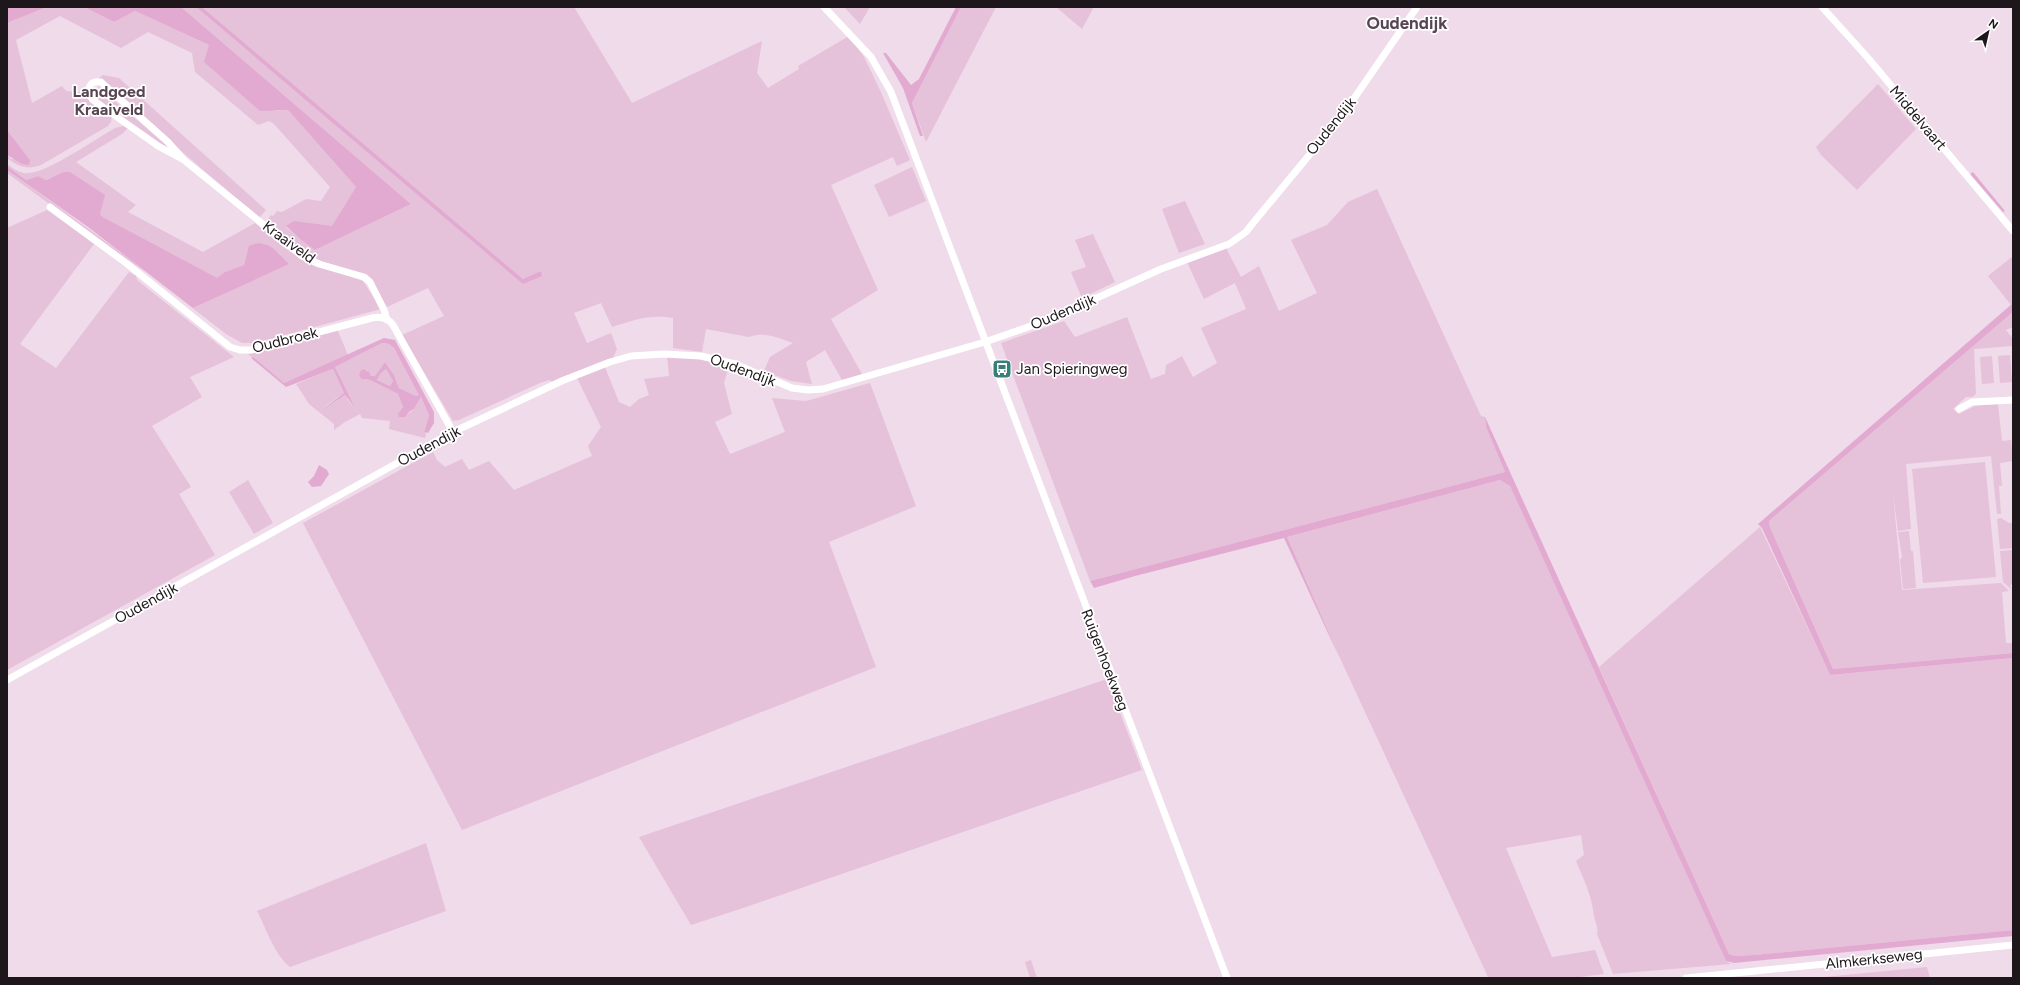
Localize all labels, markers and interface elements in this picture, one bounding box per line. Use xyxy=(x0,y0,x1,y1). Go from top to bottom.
north arrow xyxy=(1968,12,2008,52)
district label: Oudendijk xyxy=(1367,13,1448,33)
text: N xyxy=(1986,16,2000,32)
district label: Landgoed Kraaiveld xyxy=(72,82,146,119)
street label: Middelvaart xyxy=(1886,82,1950,154)
street label: Oudendijk xyxy=(1302,93,1360,158)
street label: Kraaiveld xyxy=(259,217,319,267)
street label: Oudendijk xyxy=(1028,290,1099,334)
street label: Oudbroek xyxy=(250,323,320,357)
street label: Oudendijk xyxy=(708,350,779,390)
bus stop icon: Jan Spieringweg xyxy=(991,358,1013,380)
place label: Jan Spieringweg xyxy=(1016,360,1128,378)
street label: Oudendijk xyxy=(394,422,464,470)
street label: Oudendijk xyxy=(111,578,181,628)
street label: Ruigenhoekweg xyxy=(1077,606,1133,714)
street label: Almkerkseweg xyxy=(1825,945,1923,973)

